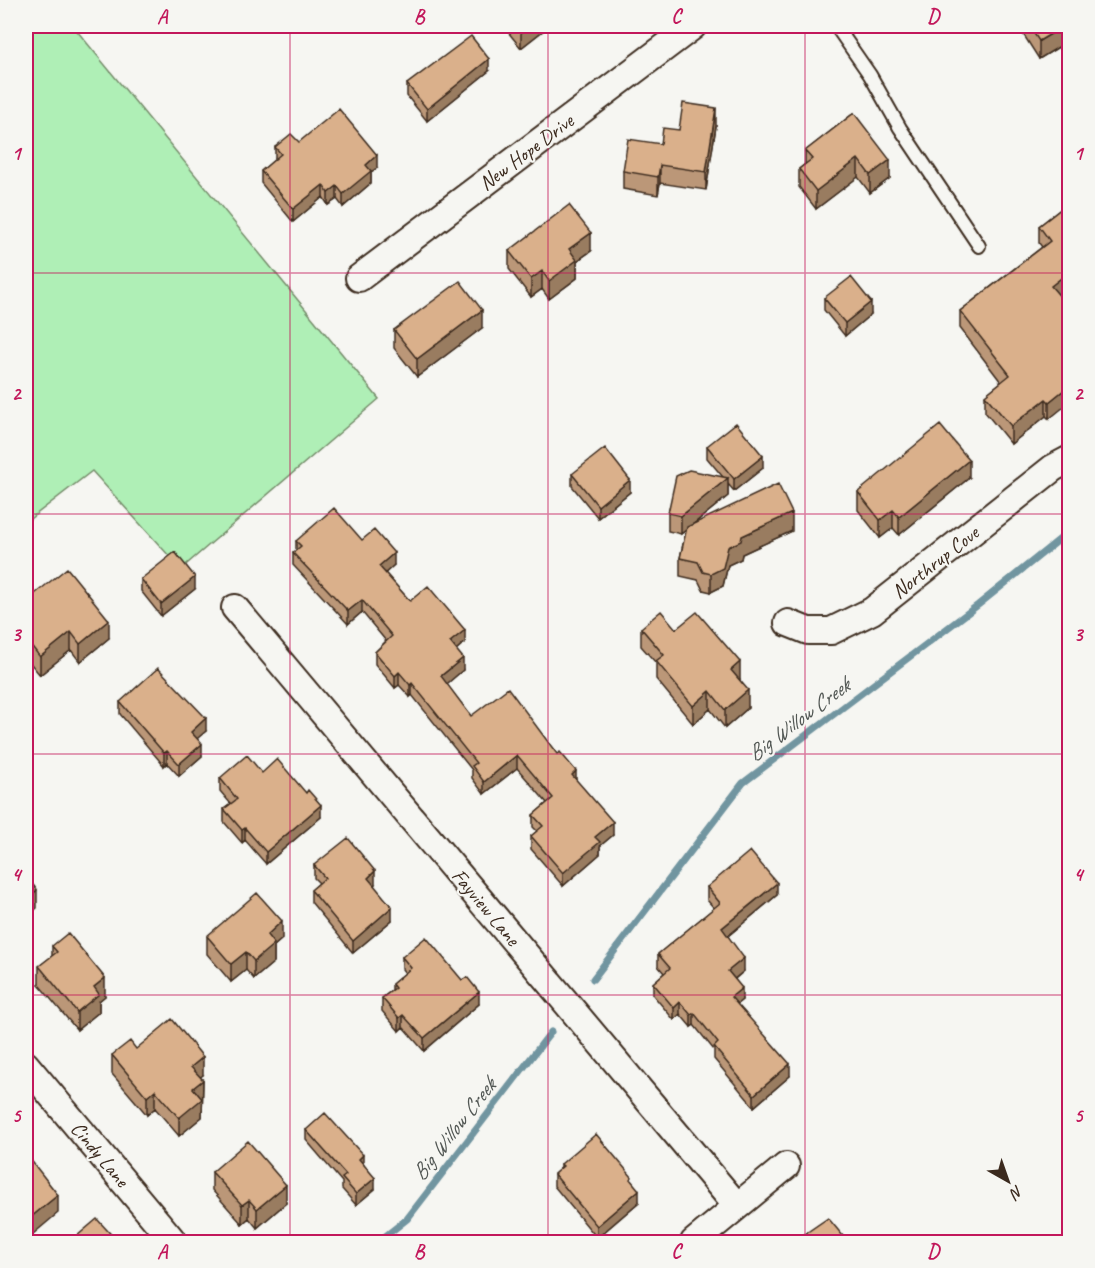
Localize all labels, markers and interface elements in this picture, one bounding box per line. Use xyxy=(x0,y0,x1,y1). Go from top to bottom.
text: A xyxy=(157,4,169,29)
text: B xyxy=(414,4,426,29)
text: C xyxy=(671,4,683,29)
text: D xyxy=(927,4,941,29)
street label: New Hope Drive xyxy=(473,107,580,196)
text: 1 xyxy=(12,141,23,166)
text: 1 xyxy=(1074,141,1085,166)
text: 2 xyxy=(12,381,23,406)
text: 2 xyxy=(1074,381,1085,406)
street label: Northrup Cove xyxy=(886,519,985,604)
text: 3 xyxy=(12,622,23,647)
text: 3 xyxy=(1074,622,1085,647)
water label: Big Willow Creek xyxy=(742,670,859,768)
text: 4 xyxy=(12,862,24,887)
text: 4 xyxy=(1074,862,1086,887)
street label: Fayview Lane xyxy=(446,863,527,952)
water label: Big Willow Creek xyxy=(405,1070,505,1186)
text: 5 xyxy=(12,1103,23,1128)
text: 5 xyxy=(1074,1103,1085,1128)
street label: Cindy Lane xyxy=(65,1116,136,1193)
north arrow xyxy=(978,1151,1038,1211)
text: N xyxy=(1004,1181,1027,1205)
text: A xyxy=(157,1239,169,1264)
text: B xyxy=(414,1239,426,1264)
text: C xyxy=(671,1239,683,1264)
text: D xyxy=(927,1239,941,1264)

